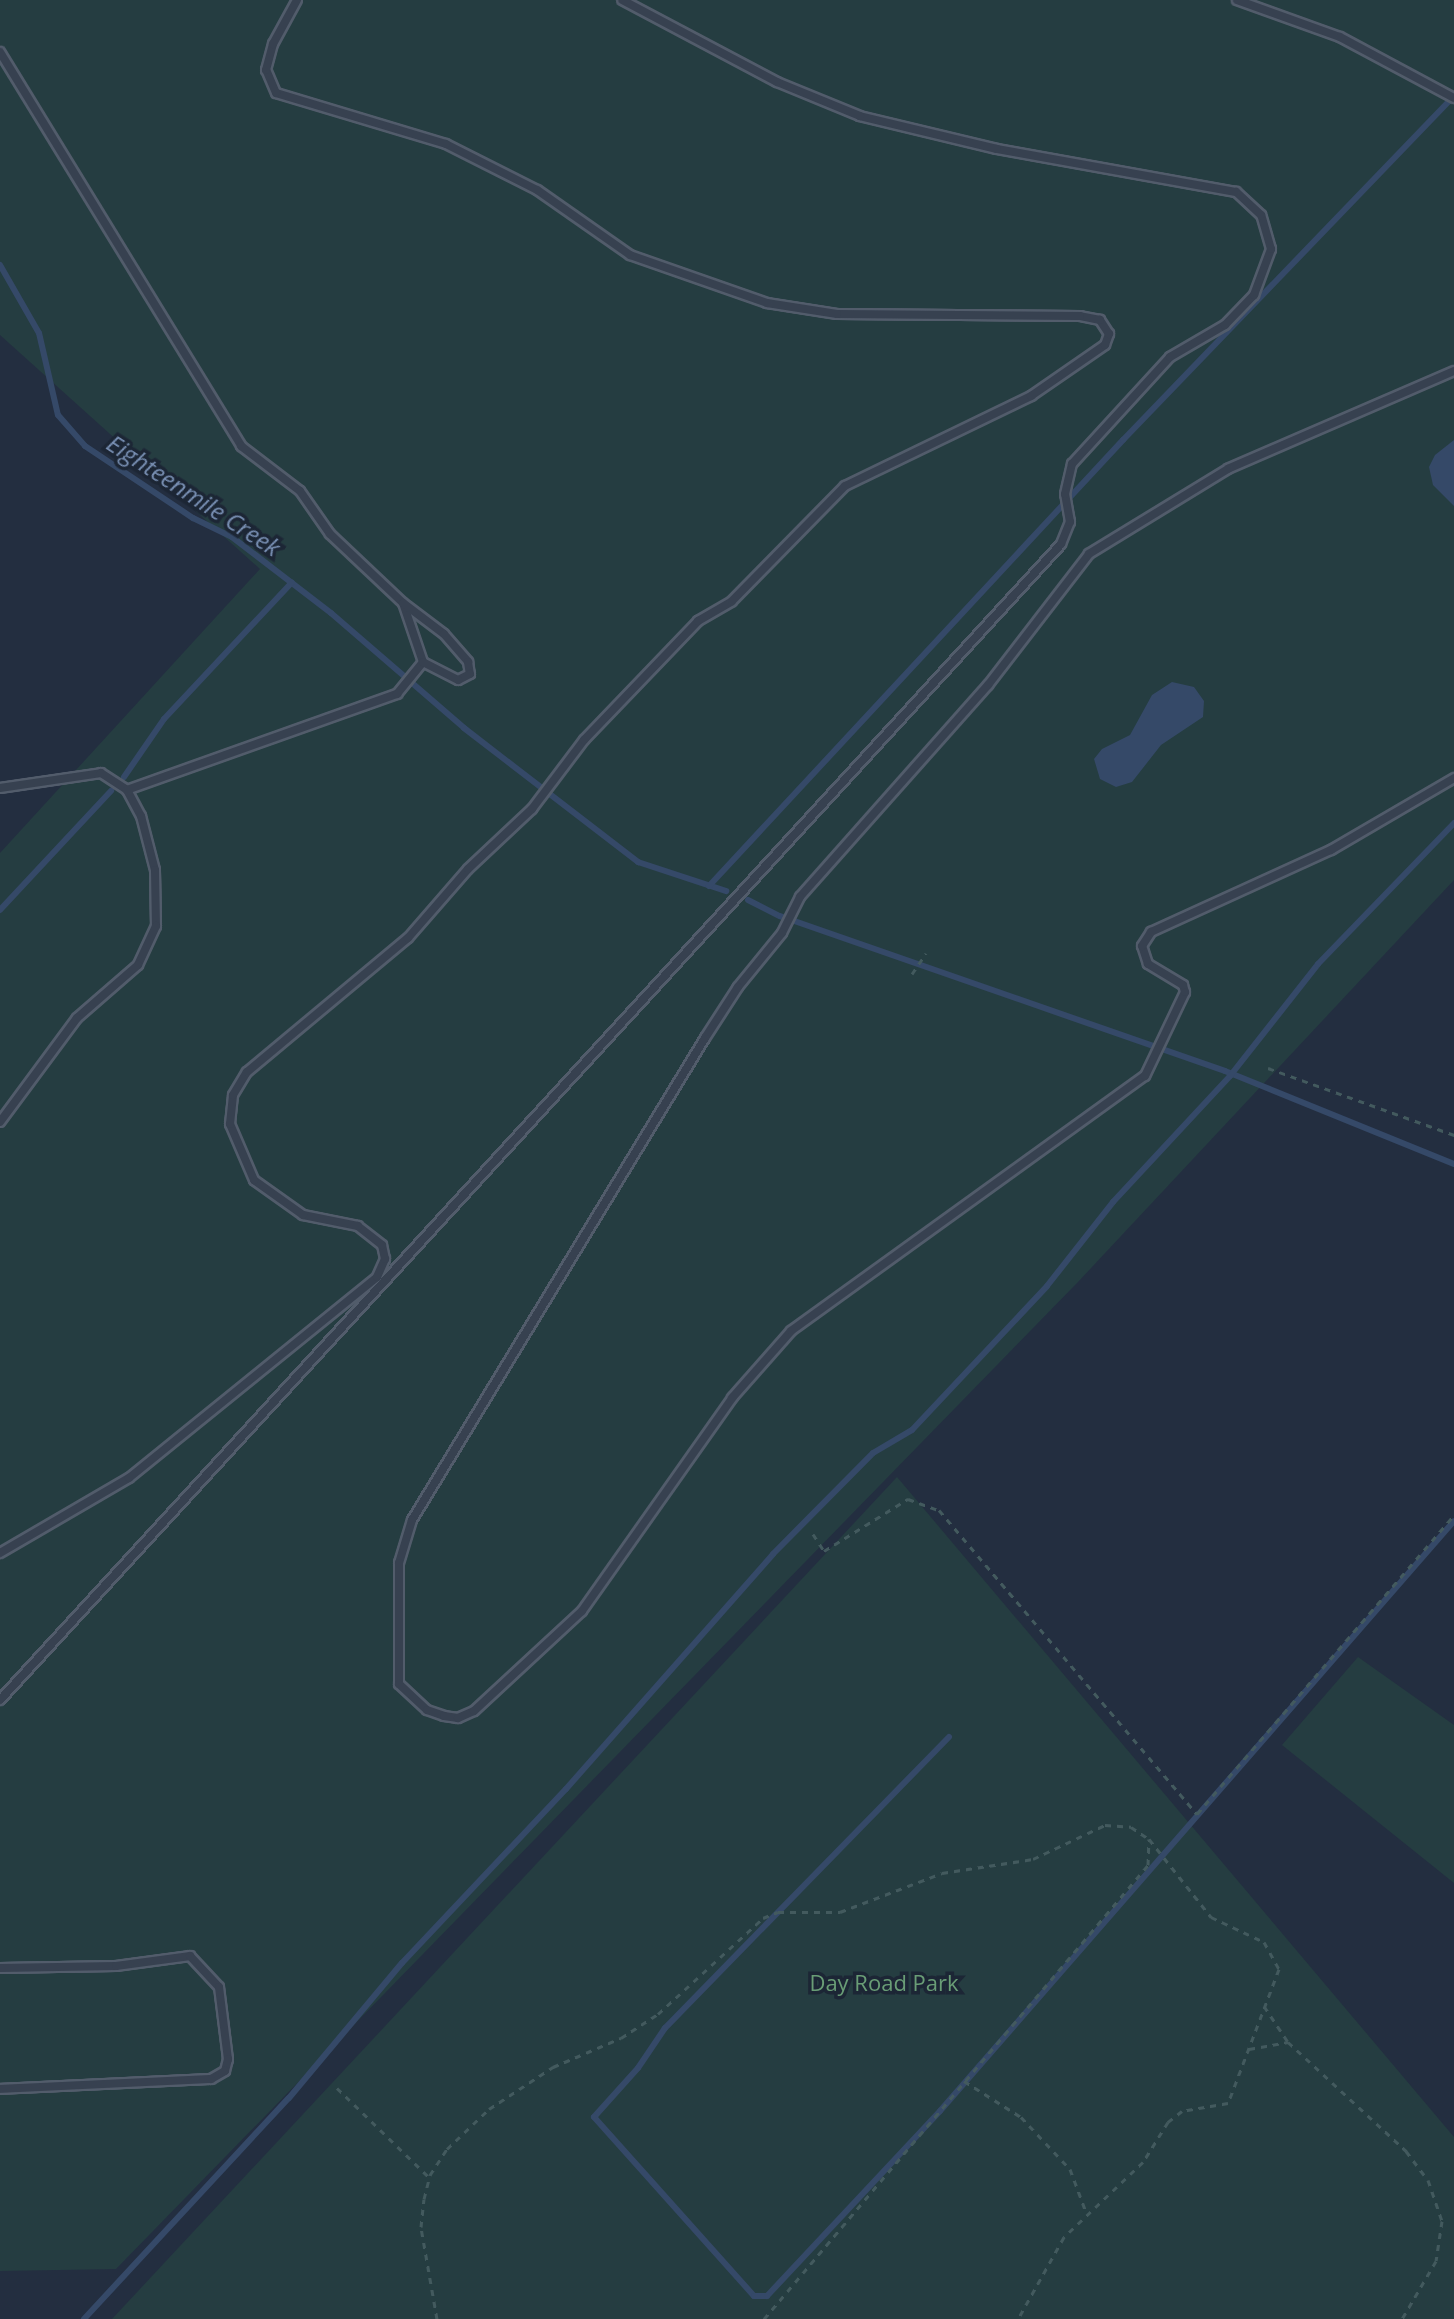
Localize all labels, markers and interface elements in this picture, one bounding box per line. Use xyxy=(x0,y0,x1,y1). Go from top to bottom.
water label: Eighteenmile Creek xyxy=(102,428,286,562)
park label: Day Road Park xyxy=(809,1970,959,1996)

